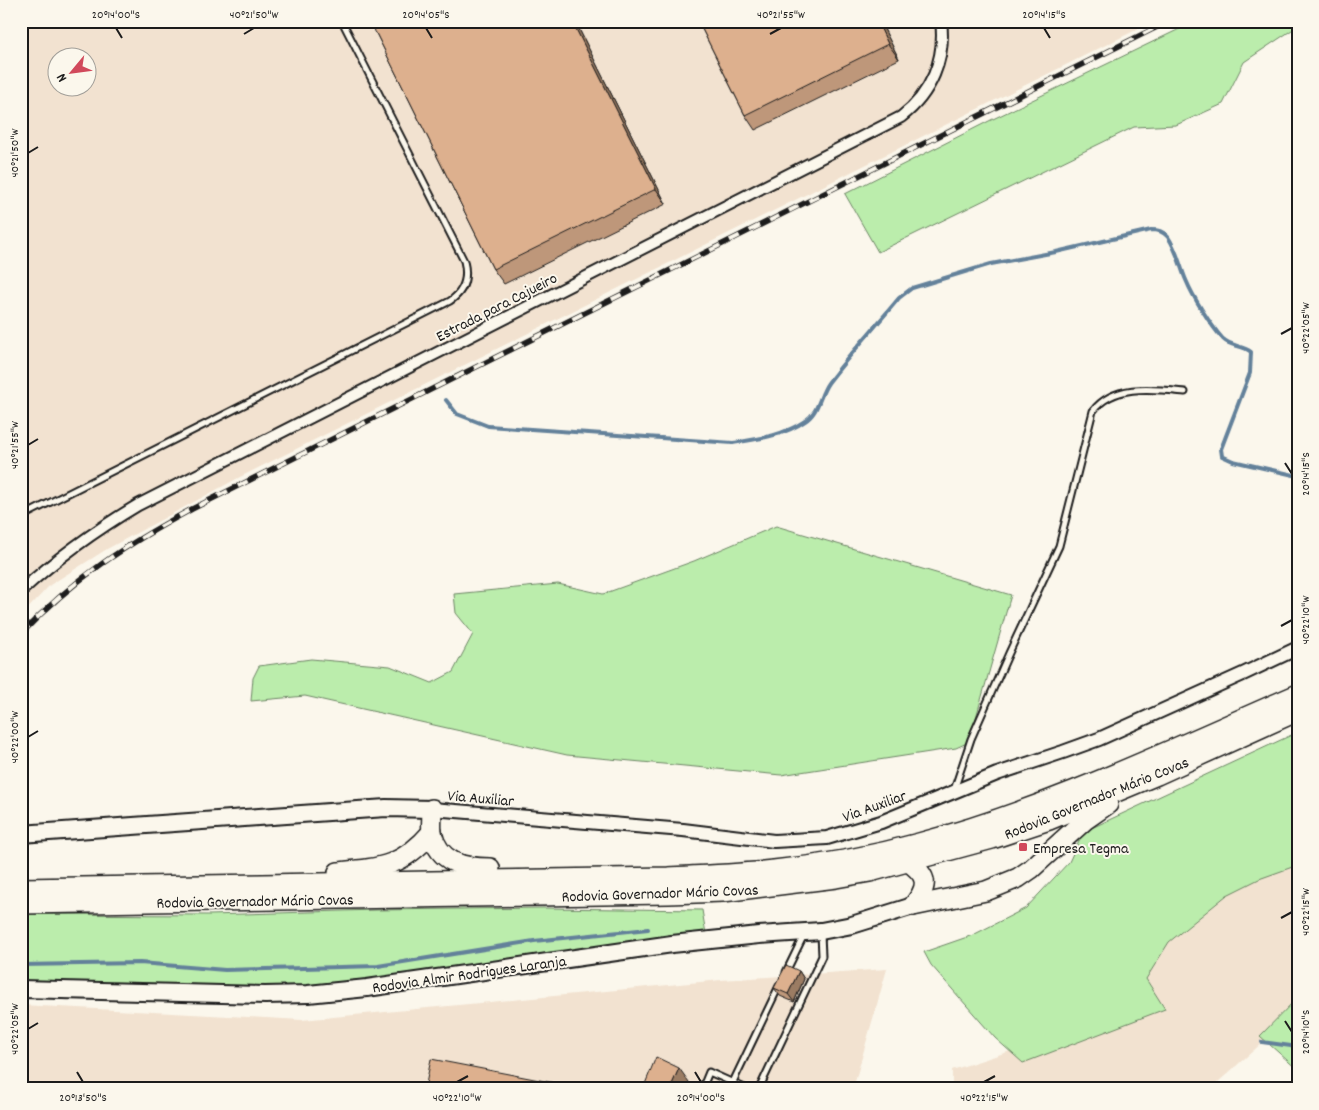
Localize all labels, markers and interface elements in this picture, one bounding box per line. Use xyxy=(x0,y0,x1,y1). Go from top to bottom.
text: 20°14'00"S xyxy=(92,7,140,24)
text: 40°21'50"W xyxy=(230,7,279,24)
text: 20°14'05"S xyxy=(402,7,450,24)
text: 40°21'55"W xyxy=(757,7,805,24)
text: 20°14'15"S xyxy=(1022,7,1066,24)
north arrow xyxy=(48,48,98,98)
text: N xyxy=(52,69,73,85)
text: 40°21'50"W xyxy=(7,128,24,177)
street label: Estrada para Cajueiro xyxy=(432,268,562,349)
text: 40°22'05"W xyxy=(1298,302,1315,354)
text: 40°21'55"W xyxy=(7,421,24,469)
text: 20°14'15"S xyxy=(1298,452,1315,496)
text: 40°22'10"W xyxy=(1298,596,1315,644)
text: 40°22'00"W xyxy=(7,711,24,763)
street label: Rodovia Governador Mário Covas xyxy=(1001,752,1193,847)
street label: Via Auxiliar xyxy=(447,785,515,814)
street label: Via Auxiliar xyxy=(840,785,910,830)
place label: Empresa Tegma xyxy=(1033,838,1129,861)
marker: Empresa Tegma xyxy=(1017,841,1029,853)
street label: Rodovia Governador Mário Covas xyxy=(561,880,759,909)
text: 40°22'15"W xyxy=(1298,888,1315,936)
street label: Rodovia Governador Mário Covas xyxy=(156,889,354,916)
street label: Rodovia Almir Rodrigues Laranja xyxy=(371,950,568,1000)
text: 40°22'05"W xyxy=(7,1003,24,1055)
text: 20°14'10"S xyxy=(1298,1010,1315,1054)
text: 20°13'50"S xyxy=(59,1090,107,1107)
text: 40°22'10"W xyxy=(433,1090,481,1107)
text: 20°14'00"S xyxy=(677,1090,725,1107)
text: 40°22'15"W xyxy=(960,1090,1008,1107)

